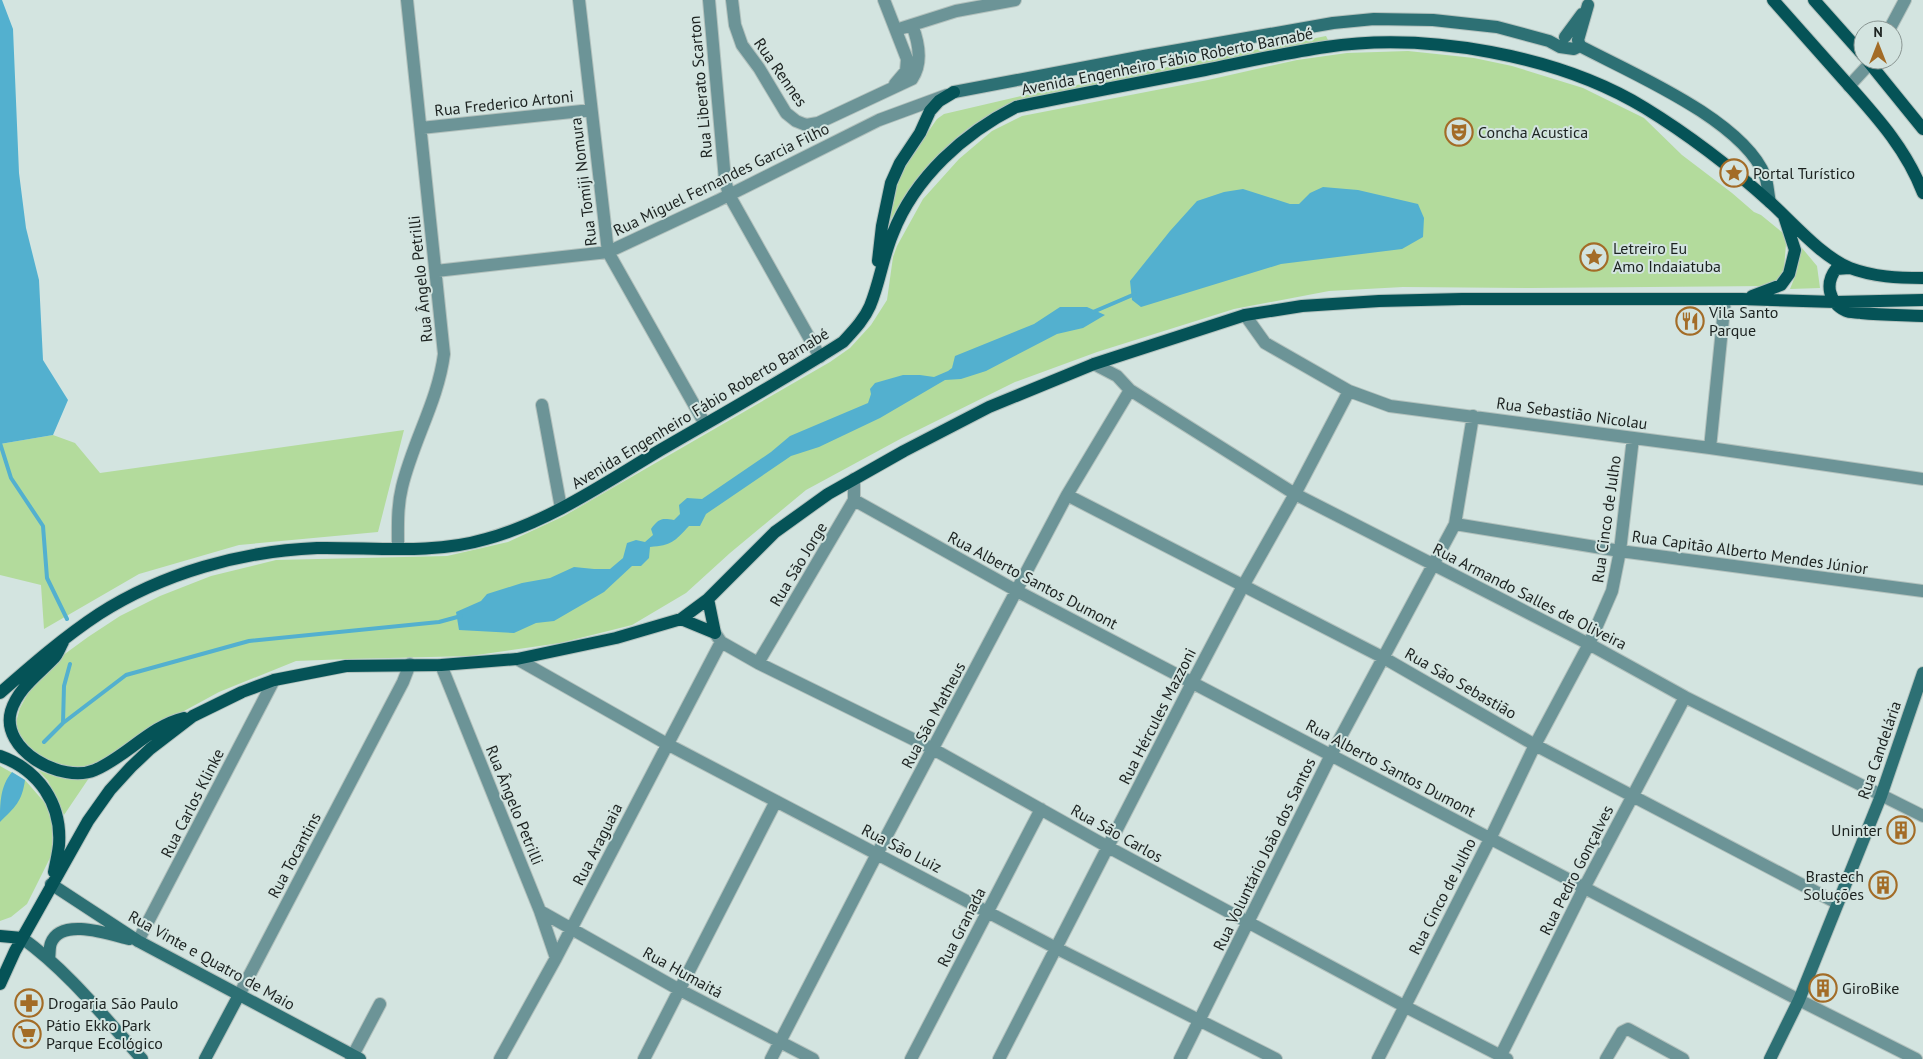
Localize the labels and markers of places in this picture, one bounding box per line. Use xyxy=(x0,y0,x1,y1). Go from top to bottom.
theatre icon: Concha Acustica xyxy=(1444,117,1474,147)
place label: Concha Acustica xyxy=(1478,122,1588,142)
place icon: Portal Turístico xyxy=(1719,158,1749,188)
place label: Portal Turístico xyxy=(1753,163,1855,183)
place label: Letreiro Eu Amo Indaiatuba xyxy=(1613,238,1721,276)
place icon: Letreiro Eu Amo Indaiatuba xyxy=(1579,242,1609,272)
place label: Vila Santo Parque xyxy=(1708,302,1778,340)
restaurant icon: Vila Santo Parque xyxy=(1675,306,1705,336)
building icon: Uninter xyxy=(1886,815,1916,845)
place label: Uninter xyxy=(1831,820,1883,840)
place label: Brastech Soluções xyxy=(1803,866,1864,904)
building icon: Brastech Soluções xyxy=(1868,870,1898,900)
building icon: GiroBike xyxy=(1808,973,1838,1003)
place label: GiroBike xyxy=(1842,978,1899,998)
pharmacy icon: Drogaria São Paulo xyxy=(14,988,44,1018)
place label: Drogaria São Paulo xyxy=(48,993,178,1013)
place label: Pátio Ekko Park Parque Ecológico xyxy=(46,1015,163,1053)
supermarket icon: Pátio Ekko Park Parque Ecológico xyxy=(12,1019,42,1049)

